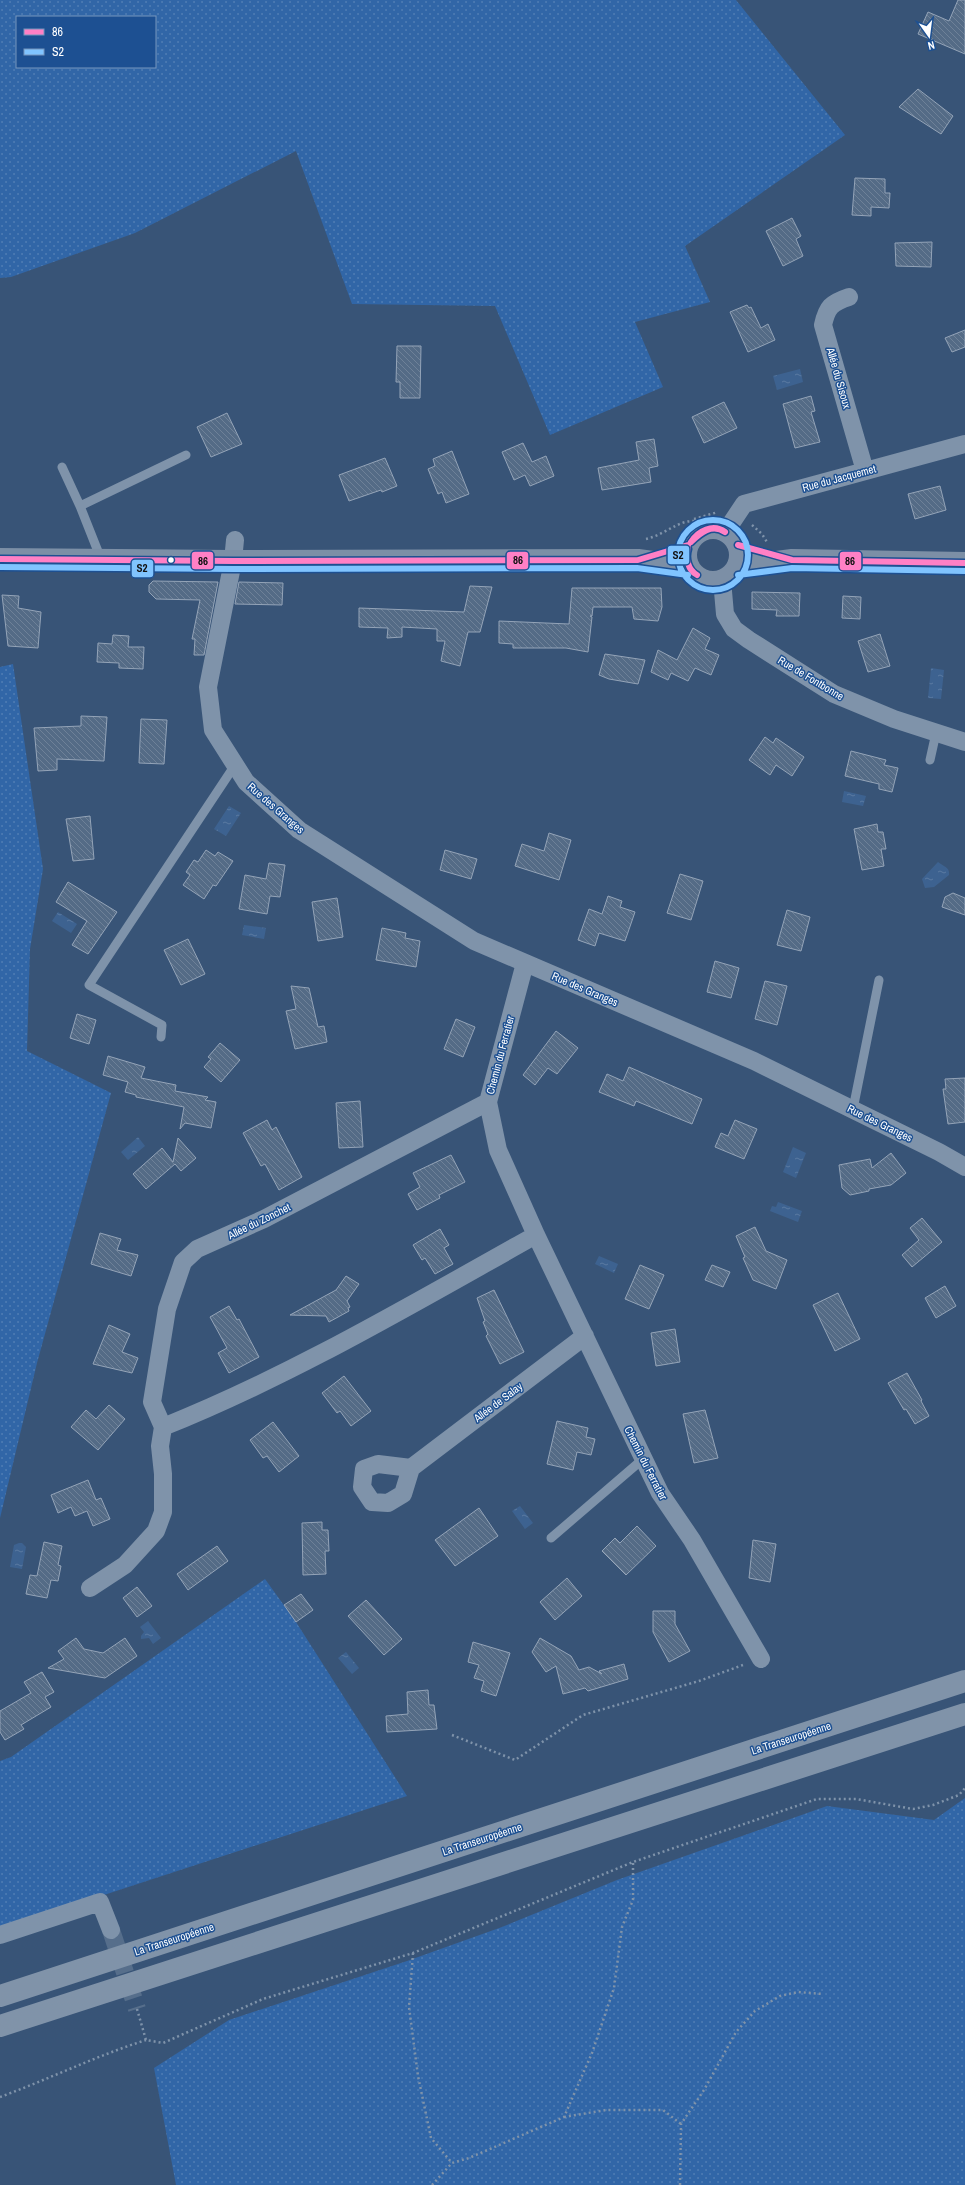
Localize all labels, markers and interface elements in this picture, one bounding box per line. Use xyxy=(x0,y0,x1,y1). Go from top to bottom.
legend xyxy=(16,16,156,68)
north arrow xyxy=(909,16,949,56)
text: 86 xyxy=(52,24,63,40)
text: N xyxy=(927,38,936,53)
text: S2 xyxy=(52,44,64,60)
street label: Allée du Sisoux xyxy=(823,345,855,411)
street label: Rue du Jacquemet xyxy=(801,461,878,495)
line badge: S2 xyxy=(667,545,690,565)
text: S2 xyxy=(672,548,684,562)
line badge: 86 xyxy=(191,551,214,570)
line badge: 86 xyxy=(506,551,529,570)
line badge: 86 xyxy=(839,551,862,571)
text: 86 xyxy=(513,553,523,567)
text: 86 xyxy=(198,554,208,568)
text: 86 xyxy=(845,554,855,568)
unlabelled marker xyxy=(166,555,176,565)
line badge: S2 xyxy=(131,559,154,578)
text: S2 xyxy=(136,561,148,575)
street label: Rue de Fontbonne xyxy=(776,653,846,703)
street label: Rue des Granges xyxy=(245,780,308,837)
street label: Rue des Granges xyxy=(550,969,621,1009)
street label: Chemin du Ferratier xyxy=(483,1014,517,1096)
street label: Rue des Granges xyxy=(845,1101,915,1145)
street label: Allée du Zonchet xyxy=(225,1200,293,1243)
street label: Allée de Salay xyxy=(470,1379,526,1426)
street label: Chemin du Ferratier xyxy=(621,1424,671,1502)
street label: La Transeuropéenne xyxy=(749,1718,833,1758)
street label: La Transeuropéenne xyxy=(440,1819,524,1859)
street label: La Transeuropéenne xyxy=(132,1919,216,1959)

